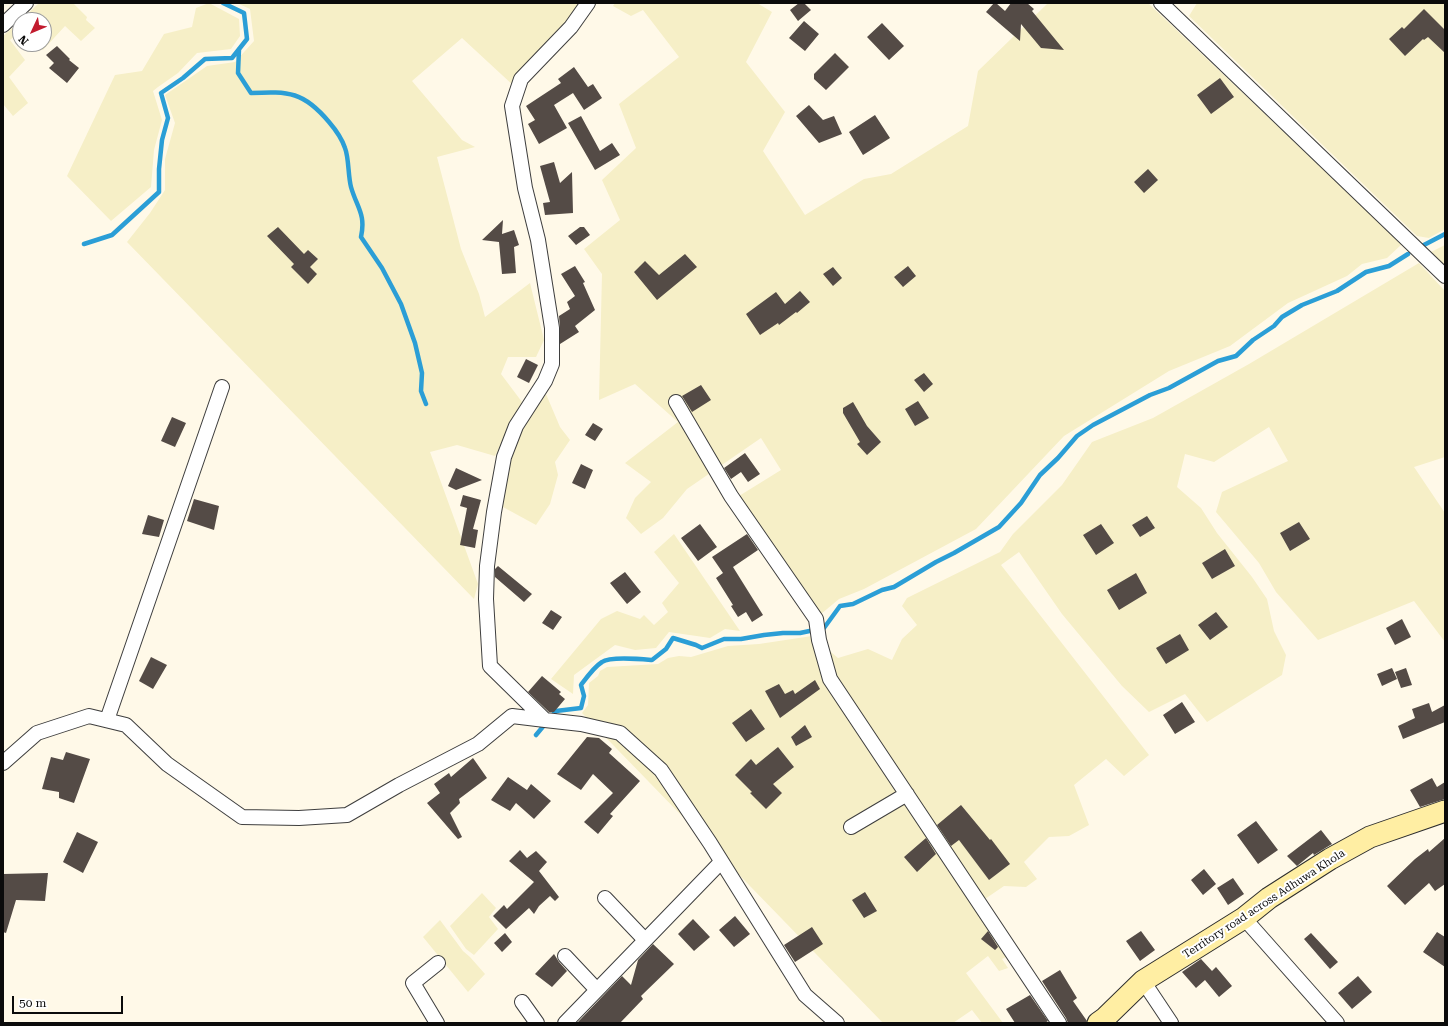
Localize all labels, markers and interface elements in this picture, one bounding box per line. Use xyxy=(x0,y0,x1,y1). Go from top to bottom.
north arrow xyxy=(12,12,52,52)
text: N xyxy=(16,32,31,48)
street label: Territory road across Adhuwa Khola xyxy=(1180,847,1348,961)
scale bar xyxy=(14,988,125,1014)
text: 50 m xyxy=(19,996,46,1010)

